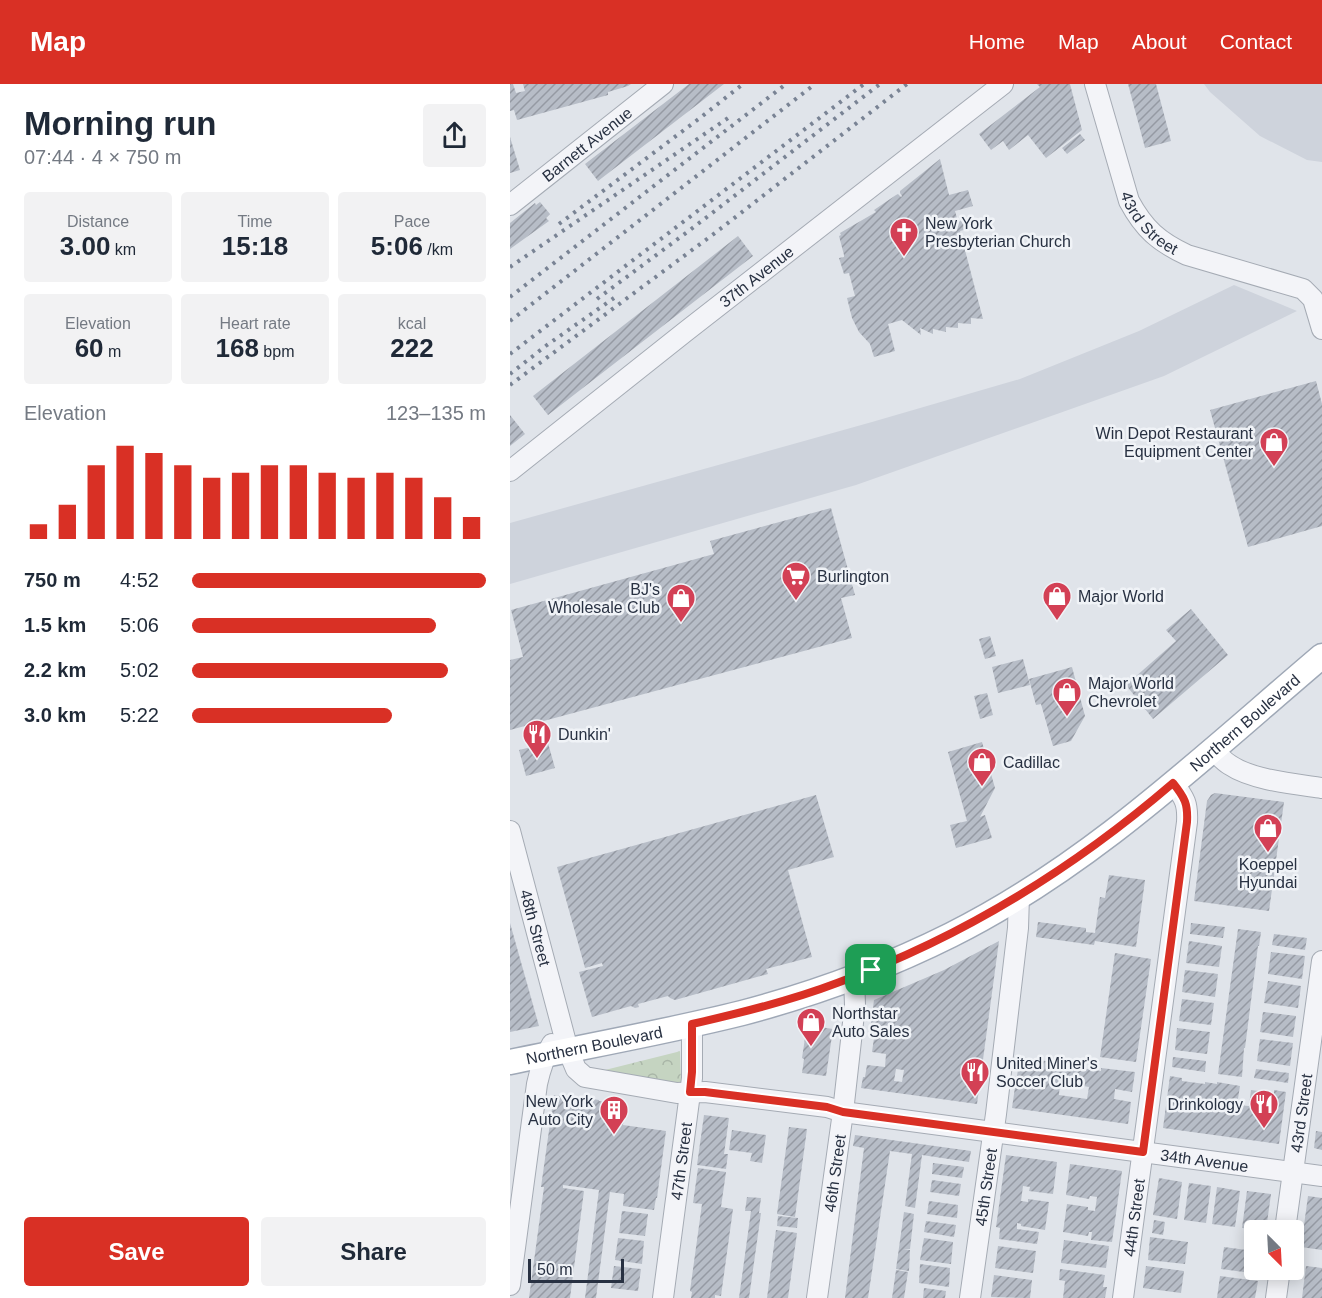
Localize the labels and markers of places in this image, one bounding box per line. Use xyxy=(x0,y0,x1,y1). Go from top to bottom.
place label: New York Presbyterian Church xyxy=(925,215,1071,250)
church icon: New York Presbyterian Church xyxy=(888,216,920,258)
place label: Win Depot Restaurant Equipment Center xyxy=(1096,425,1254,460)
shop icon: Win Depot Restaurant Equipment Center xyxy=(1258,426,1290,468)
supermarket icon: Burlington xyxy=(780,560,812,602)
place label: Burlington xyxy=(817,568,889,585)
shop icon: Major World xyxy=(1041,580,1073,622)
place label: BJ's Wholesale Club xyxy=(548,581,660,616)
shop icon: BJ's Wholesale Club xyxy=(665,582,697,624)
place label: Major World xyxy=(1078,588,1164,605)
place label: Major World Chevrolet xyxy=(1088,675,1174,710)
shop icon: Major World Chevrolet xyxy=(1051,676,1083,718)
restaurant icon: Dunkin' xyxy=(521,718,553,760)
place label: Dunkin' xyxy=(558,726,611,743)
shop icon: Cadillac xyxy=(966,746,998,788)
place label: Cadillac xyxy=(1003,754,1060,771)
shop icon: Koeppel Hyundai xyxy=(1252,812,1284,854)
place label: Koeppel Hyundai xyxy=(1239,856,1297,891)
pin xyxy=(845,944,896,995)
place label: Northstar Auto Sales xyxy=(832,1005,909,1040)
shop icon: Northstar Auto Sales xyxy=(795,1006,827,1048)
place label: United Miner's Soccer Club xyxy=(996,1055,1098,1090)
restaurant icon: United Miner's Soccer Club xyxy=(959,1056,991,1098)
restaurant icon: Drinkology xyxy=(1248,1088,1280,1130)
place label: New York Auto City xyxy=(525,1093,594,1128)
building icon: New York Auto City xyxy=(598,1094,630,1136)
place label: Drinkology xyxy=(1167,1096,1243,1113)

